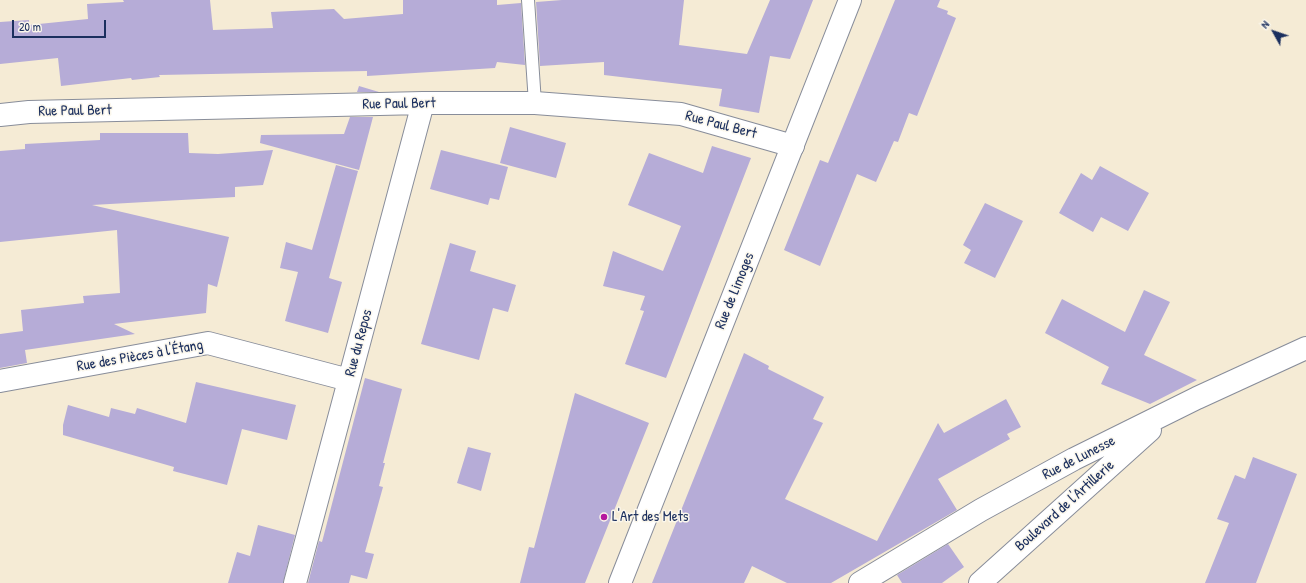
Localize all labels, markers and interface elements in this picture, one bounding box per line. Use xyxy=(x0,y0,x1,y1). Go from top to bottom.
scale bar xyxy=(14,12,108,38)
north arrow xyxy=(1254,12,1294,52)
text: 20 m xyxy=(19,18,41,35)
text: N xyxy=(1258,18,1272,31)
street label: Rue Paul Bert xyxy=(362,94,436,114)
street label: Rue Paul Bert xyxy=(38,101,112,121)
street label: Rue Paul Bert xyxy=(683,107,759,143)
street label: Rue de Limoges xyxy=(711,250,759,332)
street label: Rue du Repos xyxy=(341,308,377,378)
street label: Rue des Pièces à l'Étang xyxy=(76,336,204,376)
street label: Rue de Lunesse xyxy=(1040,432,1118,484)
street label: Boulevard de l'Artillerie xyxy=(1012,457,1118,555)
place label: L'Art des Mets xyxy=(612,508,689,526)
marker: L'Art des Mets xyxy=(599,512,609,522)

